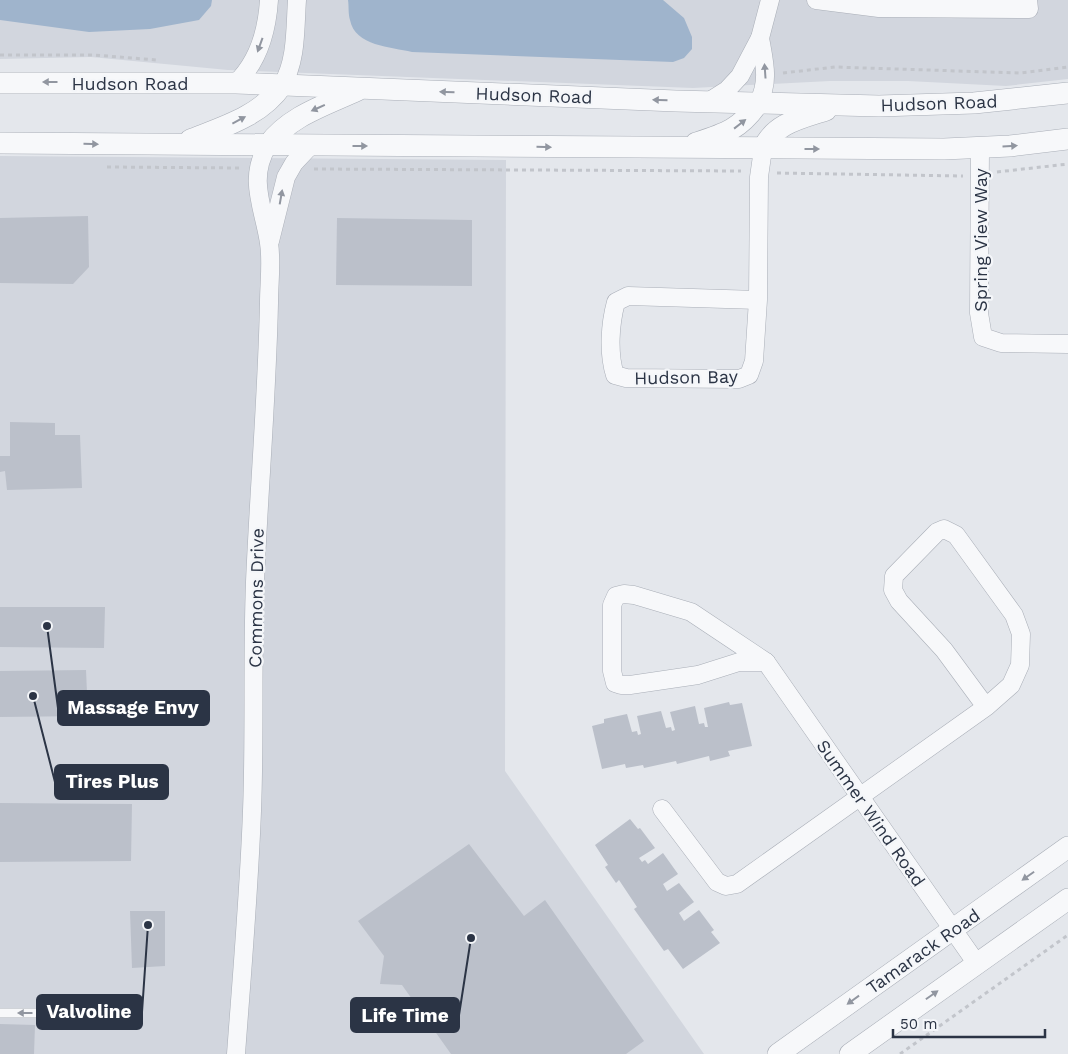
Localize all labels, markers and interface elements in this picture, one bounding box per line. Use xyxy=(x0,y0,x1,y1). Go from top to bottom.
one-way arrow xyxy=(256,38,264,53)
one-way arrow xyxy=(761,63,769,79)
street label: Hudson Road xyxy=(72,73,188,94)
one-way arrow xyxy=(42,78,58,86)
street label: Hudson Road xyxy=(475,82,593,108)
one-way arrow xyxy=(439,87,455,95)
street label: Hudson Road xyxy=(880,90,998,116)
one-way arrow xyxy=(651,96,667,104)
one-way arrow xyxy=(311,105,325,113)
one-way arrow xyxy=(232,116,246,124)
one-way arrow xyxy=(733,119,747,129)
one-way arrow xyxy=(83,140,99,148)
one-way arrow xyxy=(352,142,368,150)
one-way arrow xyxy=(1002,142,1018,150)
one-way arrow xyxy=(537,143,553,151)
one-way arrow xyxy=(804,145,820,153)
street label: Spring View Way xyxy=(970,167,991,312)
one-way arrow xyxy=(278,188,286,204)
street label: Hudson Bay xyxy=(634,366,739,388)
street label: Commons Drive xyxy=(244,528,268,668)
callout: Massage Envy xyxy=(58,691,209,725)
text: Massage Envy xyxy=(67,696,199,719)
street label: Summer Wind Road xyxy=(812,736,930,890)
callout: Tires Plus xyxy=(55,765,168,799)
text: Tires Plus xyxy=(65,770,159,793)
one-way arrow xyxy=(1021,871,1035,881)
street label: Tamarack Road xyxy=(862,904,984,998)
one-way arrow xyxy=(926,990,939,1000)
callout: Valvoline xyxy=(37,995,142,1029)
one-way arrow xyxy=(846,995,860,1005)
callout: Life Time xyxy=(351,998,459,1032)
text: Valvoline xyxy=(46,1000,132,1023)
text: Life Time xyxy=(361,1004,449,1027)
scale bar xyxy=(893,1006,1046,1038)
one-way arrow xyxy=(17,1009,33,1017)
text: 50 m xyxy=(900,1015,937,1033)

